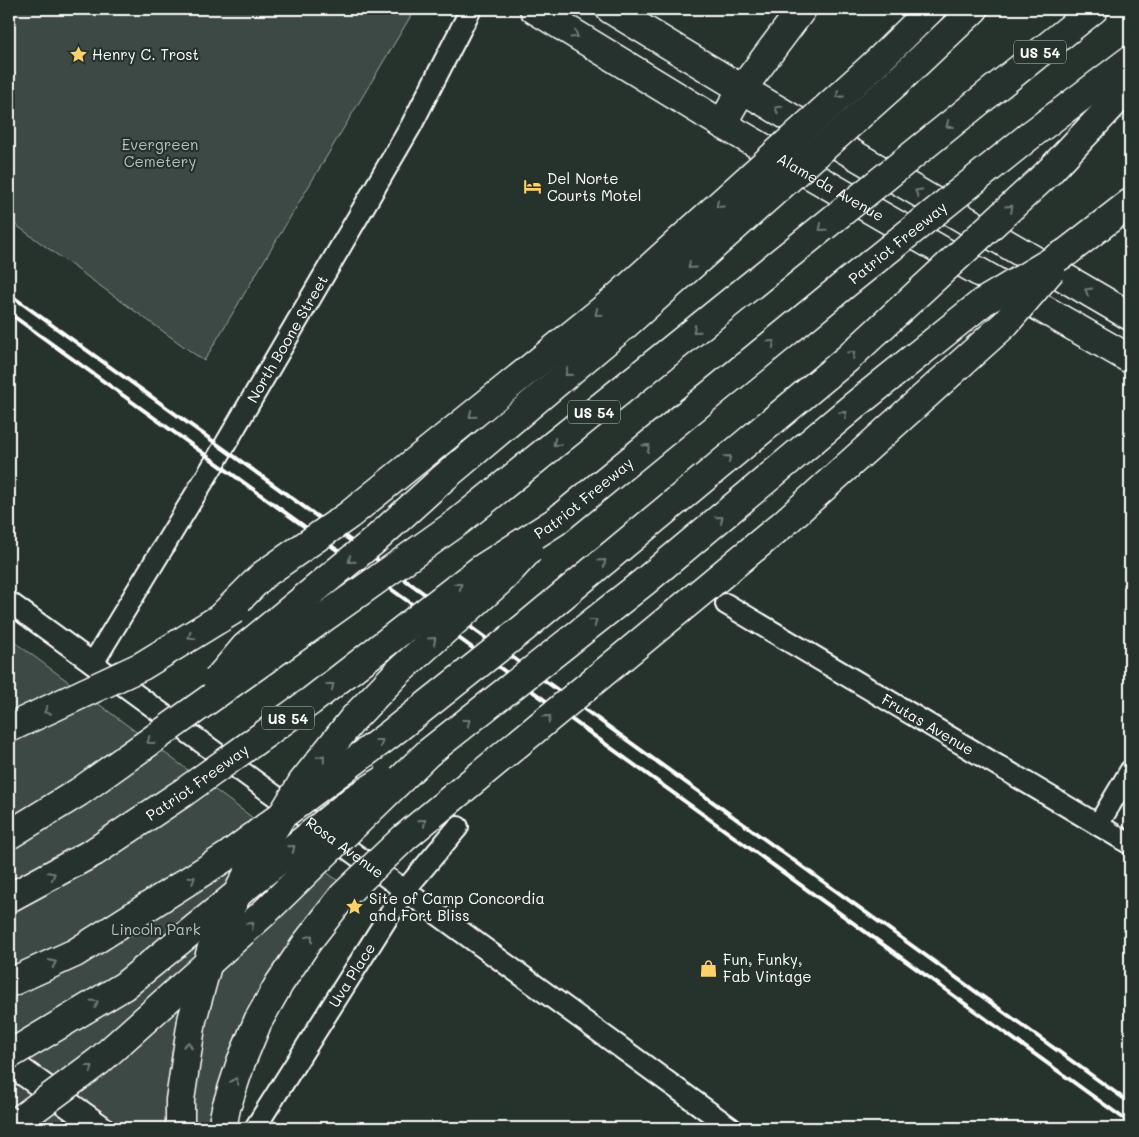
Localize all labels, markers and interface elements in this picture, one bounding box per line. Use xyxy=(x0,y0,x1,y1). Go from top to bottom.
one-way arrow xyxy=(570,28,579,38)
road number: US 54 xyxy=(1014,41,1066,64)
place icon: Henry C. Trost xyxy=(68,44,88,64)
place label: Henry C. Trost xyxy=(92,44,199,64)
one-way arrow xyxy=(836,90,845,99)
one-way arrow xyxy=(774,106,783,116)
one-way arrow xyxy=(945,120,954,129)
park label: Evergreen Cemetery xyxy=(122,134,198,171)
street label: Alameda Avenue xyxy=(774,148,888,225)
place label: Del Norte Courts Motel xyxy=(547,168,642,205)
hotel icon: Del Norte Courts Motel xyxy=(523,177,543,197)
one-way arrow xyxy=(914,188,923,198)
street label: Patriot Freeway xyxy=(844,197,951,288)
one-way arrow xyxy=(716,199,725,208)
one-way arrow xyxy=(1005,205,1014,214)
one-way arrow xyxy=(819,222,828,231)
one-way arrow xyxy=(688,260,697,269)
street label: North Boone Street xyxy=(242,271,332,406)
one-way arrow xyxy=(1085,288,1094,298)
one-way arrow xyxy=(595,308,604,316)
one-way arrow xyxy=(693,324,702,332)
one-way arrow xyxy=(767,340,776,349)
one-way arrow xyxy=(847,351,856,360)
one-way arrow xyxy=(565,367,574,376)
road number: US 54 xyxy=(568,401,620,424)
one-way arrow xyxy=(469,410,478,418)
one-way arrow xyxy=(838,412,847,420)
one-way arrow xyxy=(553,438,562,446)
one-way arrow xyxy=(641,444,650,452)
street label: Patriot Freeway xyxy=(530,452,637,543)
one-way arrow xyxy=(722,456,731,464)
one-way arrow xyxy=(714,516,723,525)
one-way arrow xyxy=(348,554,357,563)
one-way arrow xyxy=(597,560,606,568)
one-way arrow xyxy=(453,583,462,591)
one-way arrow xyxy=(588,619,597,627)
one-way arrow xyxy=(187,630,196,640)
one-way arrow xyxy=(428,637,437,646)
one-way arrow xyxy=(325,683,335,692)
street label: Frutas Avenue xyxy=(878,689,978,759)
one-way arrow xyxy=(43,705,52,715)
road number: US 54 xyxy=(262,706,314,730)
one-way arrow xyxy=(542,716,551,724)
one-way arrow xyxy=(461,719,470,728)
one-way arrow xyxy=(147,735,156,743)
street label: Patriot Freeway xyxy=(142,739,252,825)
one-way arrow xyxy=(374,739,384,748)
one-way arrow xyxy=(316,755,325,764)
street label: Rosa Avenue xyxy=(302,812,388,882)
one-way arrow xyxy=(417,818,426,827)
one-way arrow xyxy=(286,845,295,854)
one-way arrow xyxy=(46,871,55,881)
one-way arrow xyxy=(186,875,195,885)
place label: Site of Camp Concordia and Fort Bliss xyxy=(369,888,545,925)
place icon: Site of Camp Concordia and Fort Bliss xyxy=(345,897,365,917)
park label: Lincoln Park xyxy=(111,919,201,939)
one-way arrow xyxy=(245,922,254,931)
one-way arrow xyxy=(304,934,313,944)
street label: Uva Place xyxy=(324,939,379,1011)
place label: Fun, Funky, Fab Vintage xyxy=(723,949,812,986)
shop icon: Fun, Funky, Fab Vintage xyxy=(699,958,719,978)
one-way arrow xyxy=(48,959,57,969)
one-way arrow xyxy=(90,999,99,1009)
one-way arrow xyxy=(183,1041,193,1049)
one-way arrow xyxy=(84,1065,94,1074)
one-way arrow xyxy=(229,1078,239,1086)

